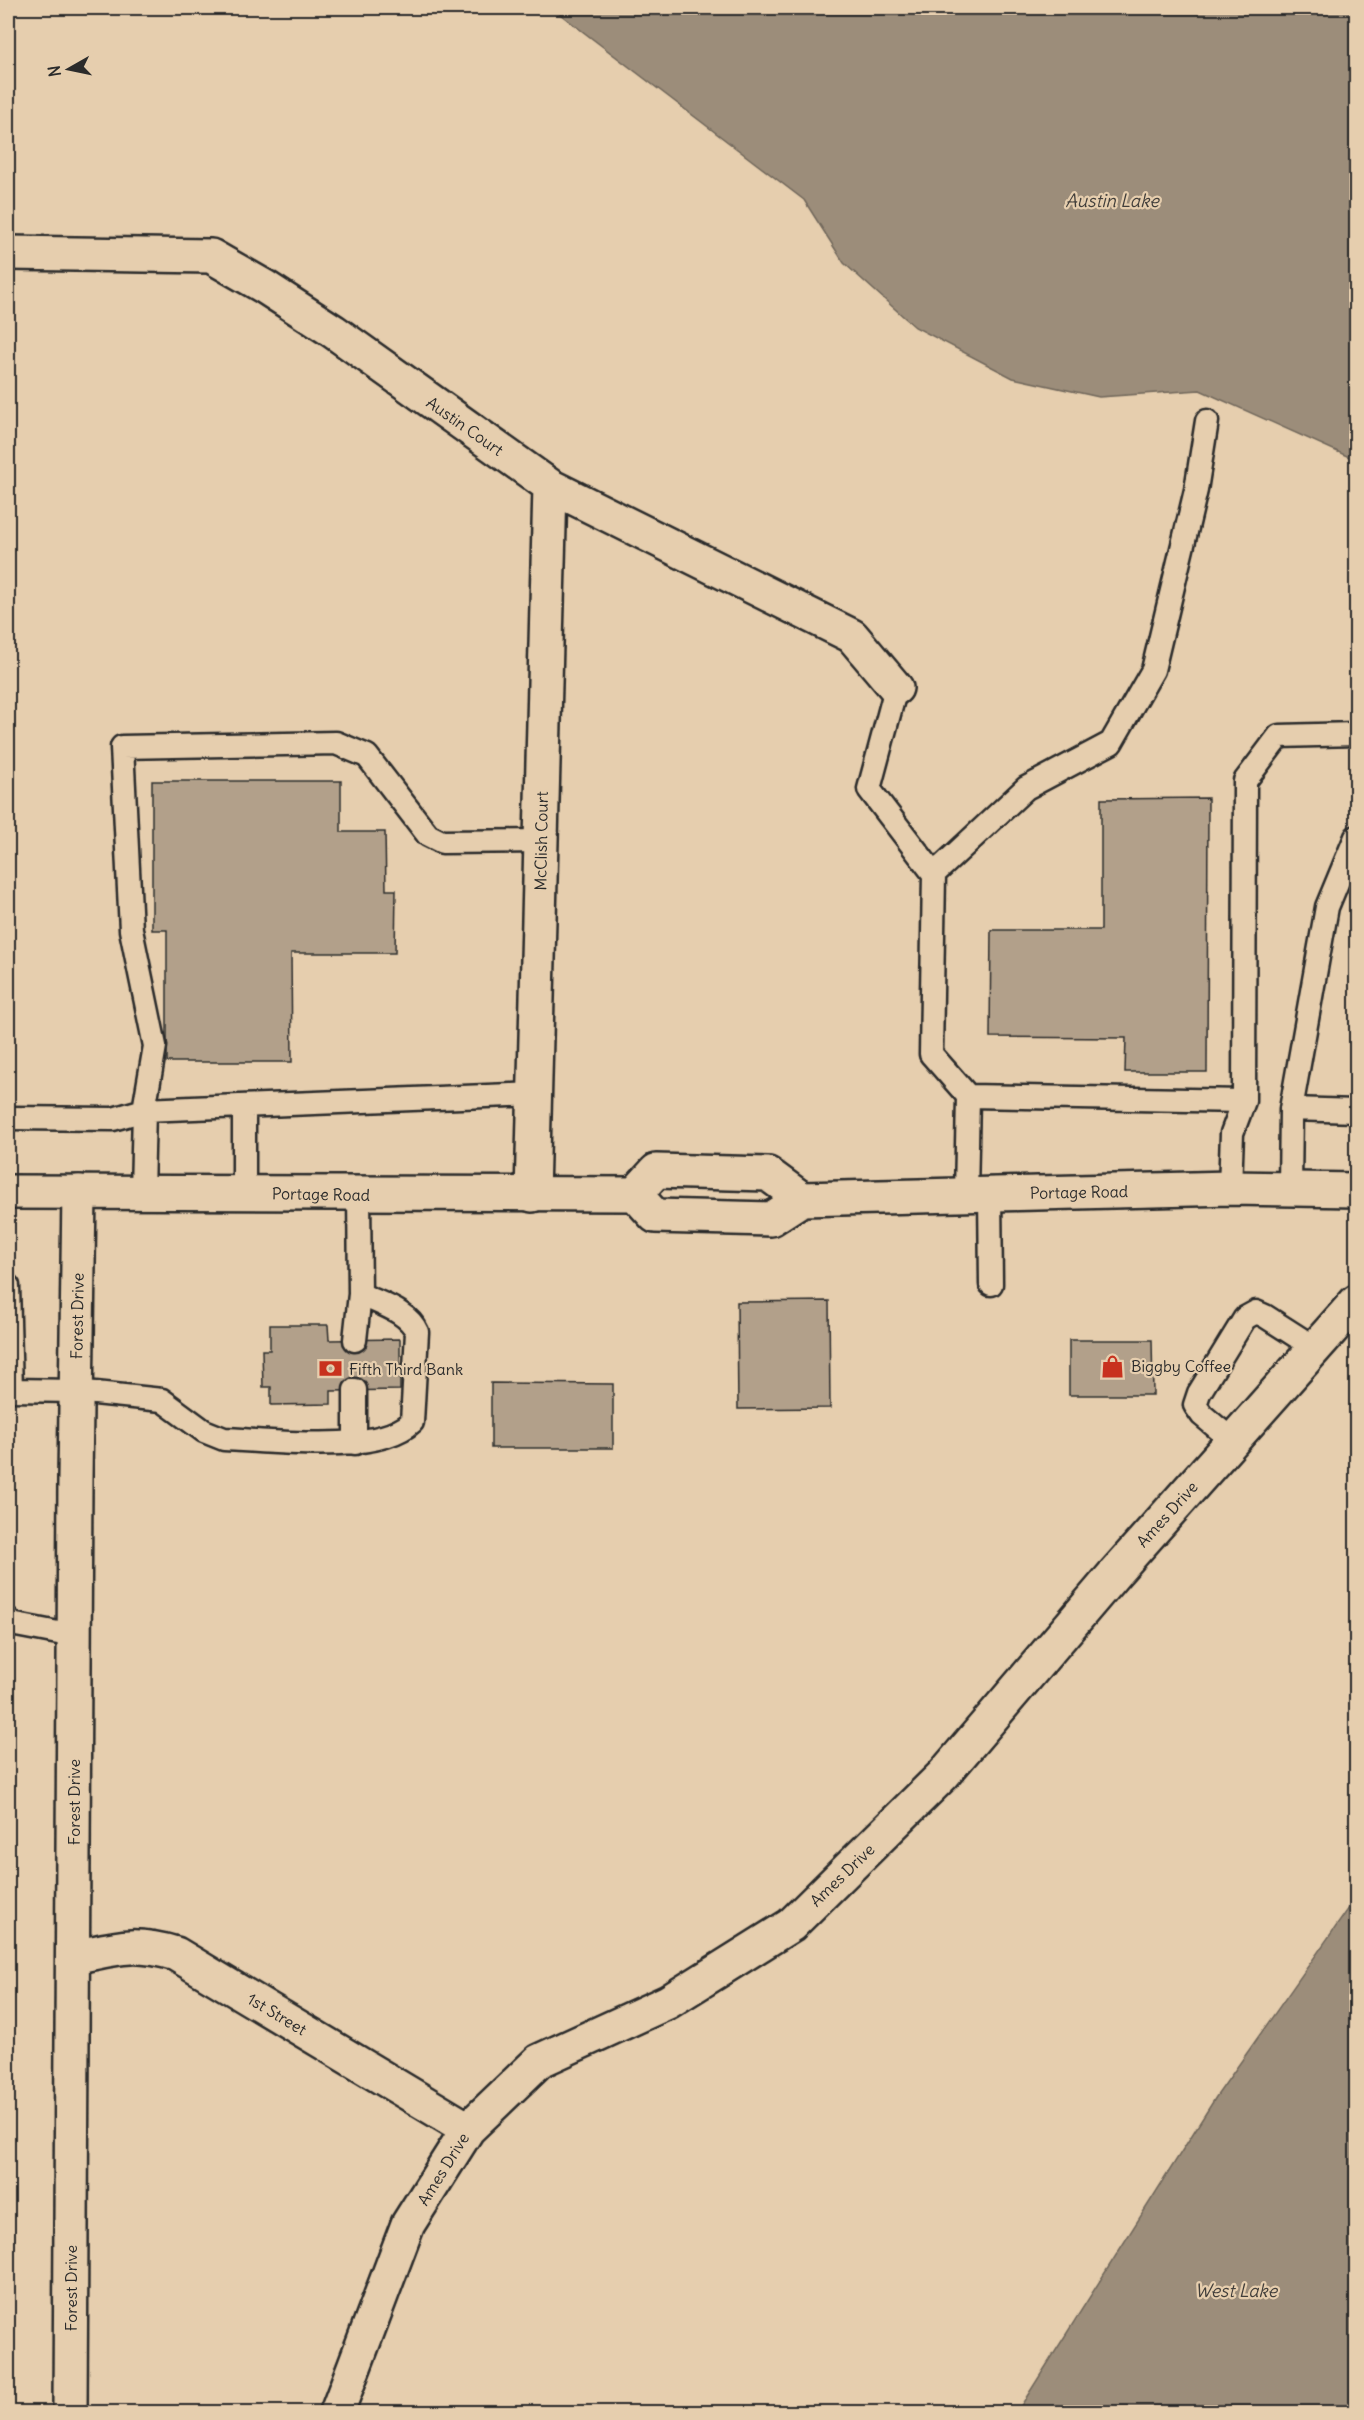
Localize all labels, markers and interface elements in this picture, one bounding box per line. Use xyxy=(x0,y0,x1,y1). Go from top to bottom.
north arrow xyxy=(39,39,99,99)
text: N xyxy=(43,64,65,78)
water label: Austin Lake xyxy=(1065,189,1160,212)
street label: Austin Court xyxy=(423,392,508,460)
street label: McClish Court xyxy=(530,791,552,891)
street label: Portage Road xyxy=(1030,1181,1128,1203)
street label: Portage Road xyxy=(272,1183,370,1205)
street label: Forest Drive xyxy=(66,1273,88,1359)
shop icon: Biggby Coffee xyxy=(1100,1353,1126,1379)
bank icon: Fifth Third Bank xyxy=(318,1356,344,1382)
place label: Biggby Coffee xyxy=(1131,1356,1231,1376)
place label: Fifth Third Bank xyxy=(349,1359,463,1379)
street label: Ames Drive xyxy=(1132,1477,1202,1551)
street label: Forest Drive xyxy=(64,1759,84,1845)
street label: Ames Drive xyxy=(806,1839,878,1911)
street label: 1st Street xyxy=(244,1989,311,2040)
street label: Ames Drive xyxy=(413,2129,473,2209)
street label: Forest Drive xyxy=(61,2245,81,2331)
water label: West Lake xyxy=(1195,2279,1279,2302)

